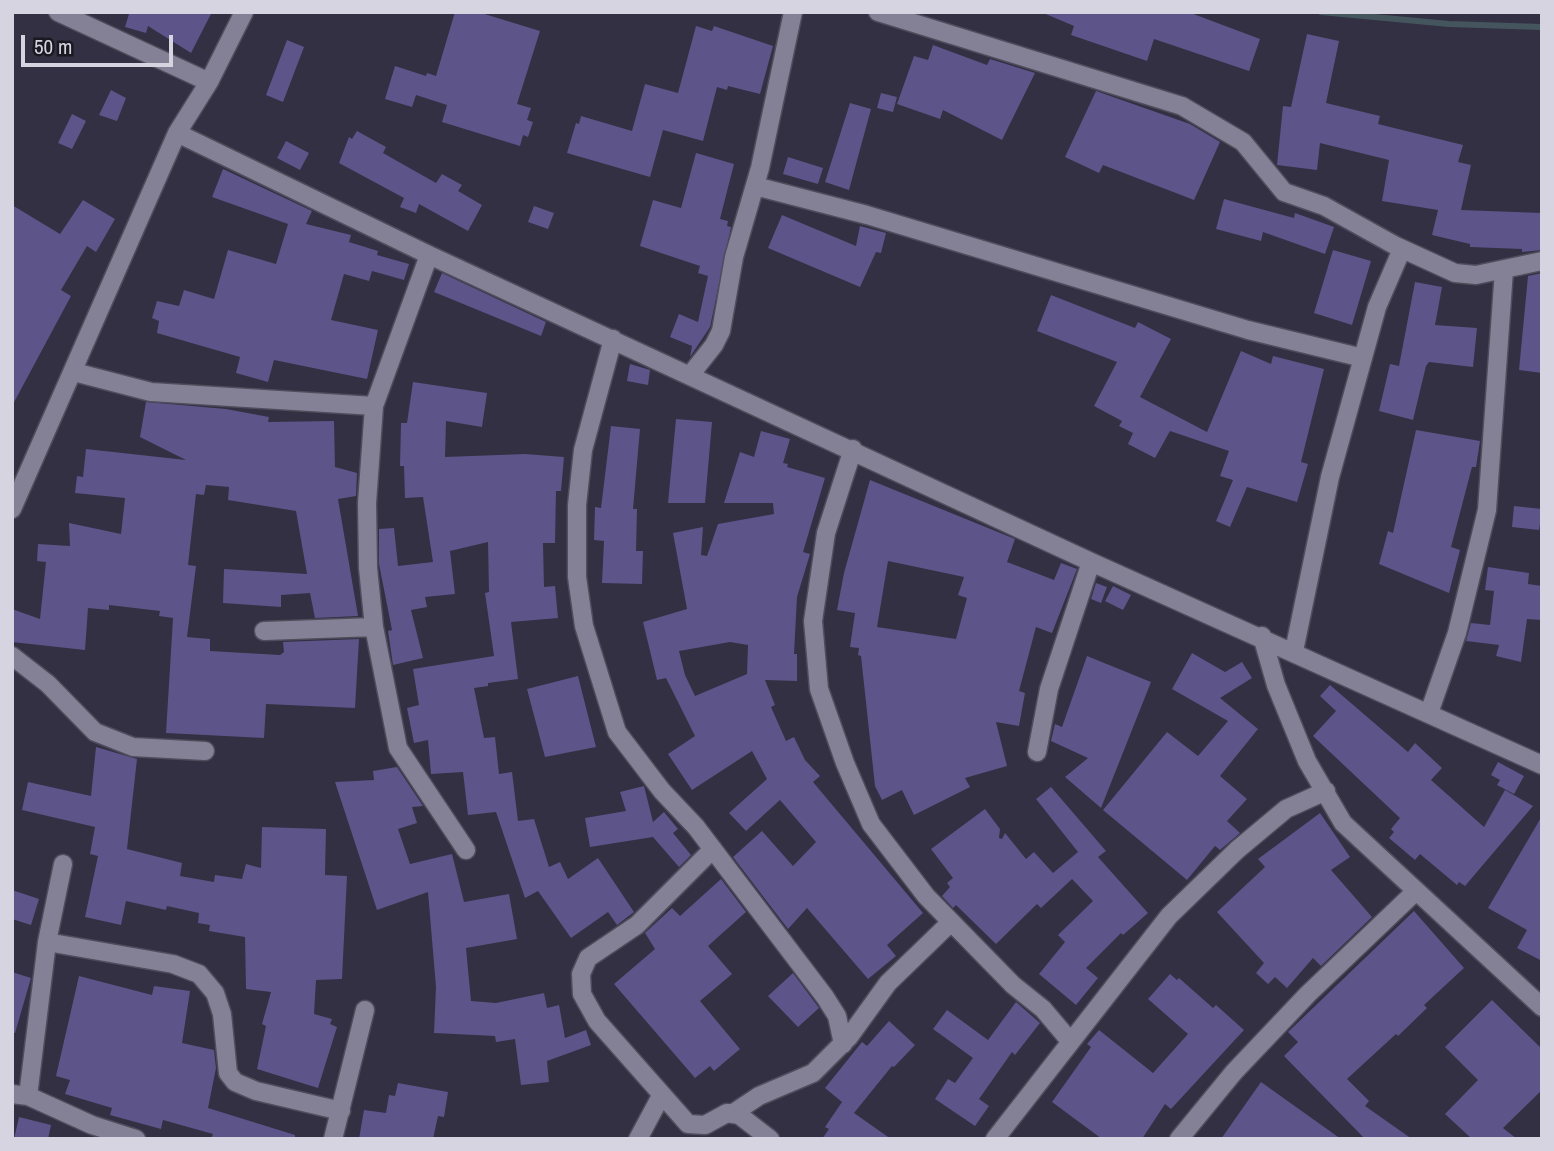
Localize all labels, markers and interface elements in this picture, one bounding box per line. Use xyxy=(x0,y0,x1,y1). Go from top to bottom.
scale bar xyxy=(24,21,177,65)
text: 50 m xyxy=(34,32,72,61)

